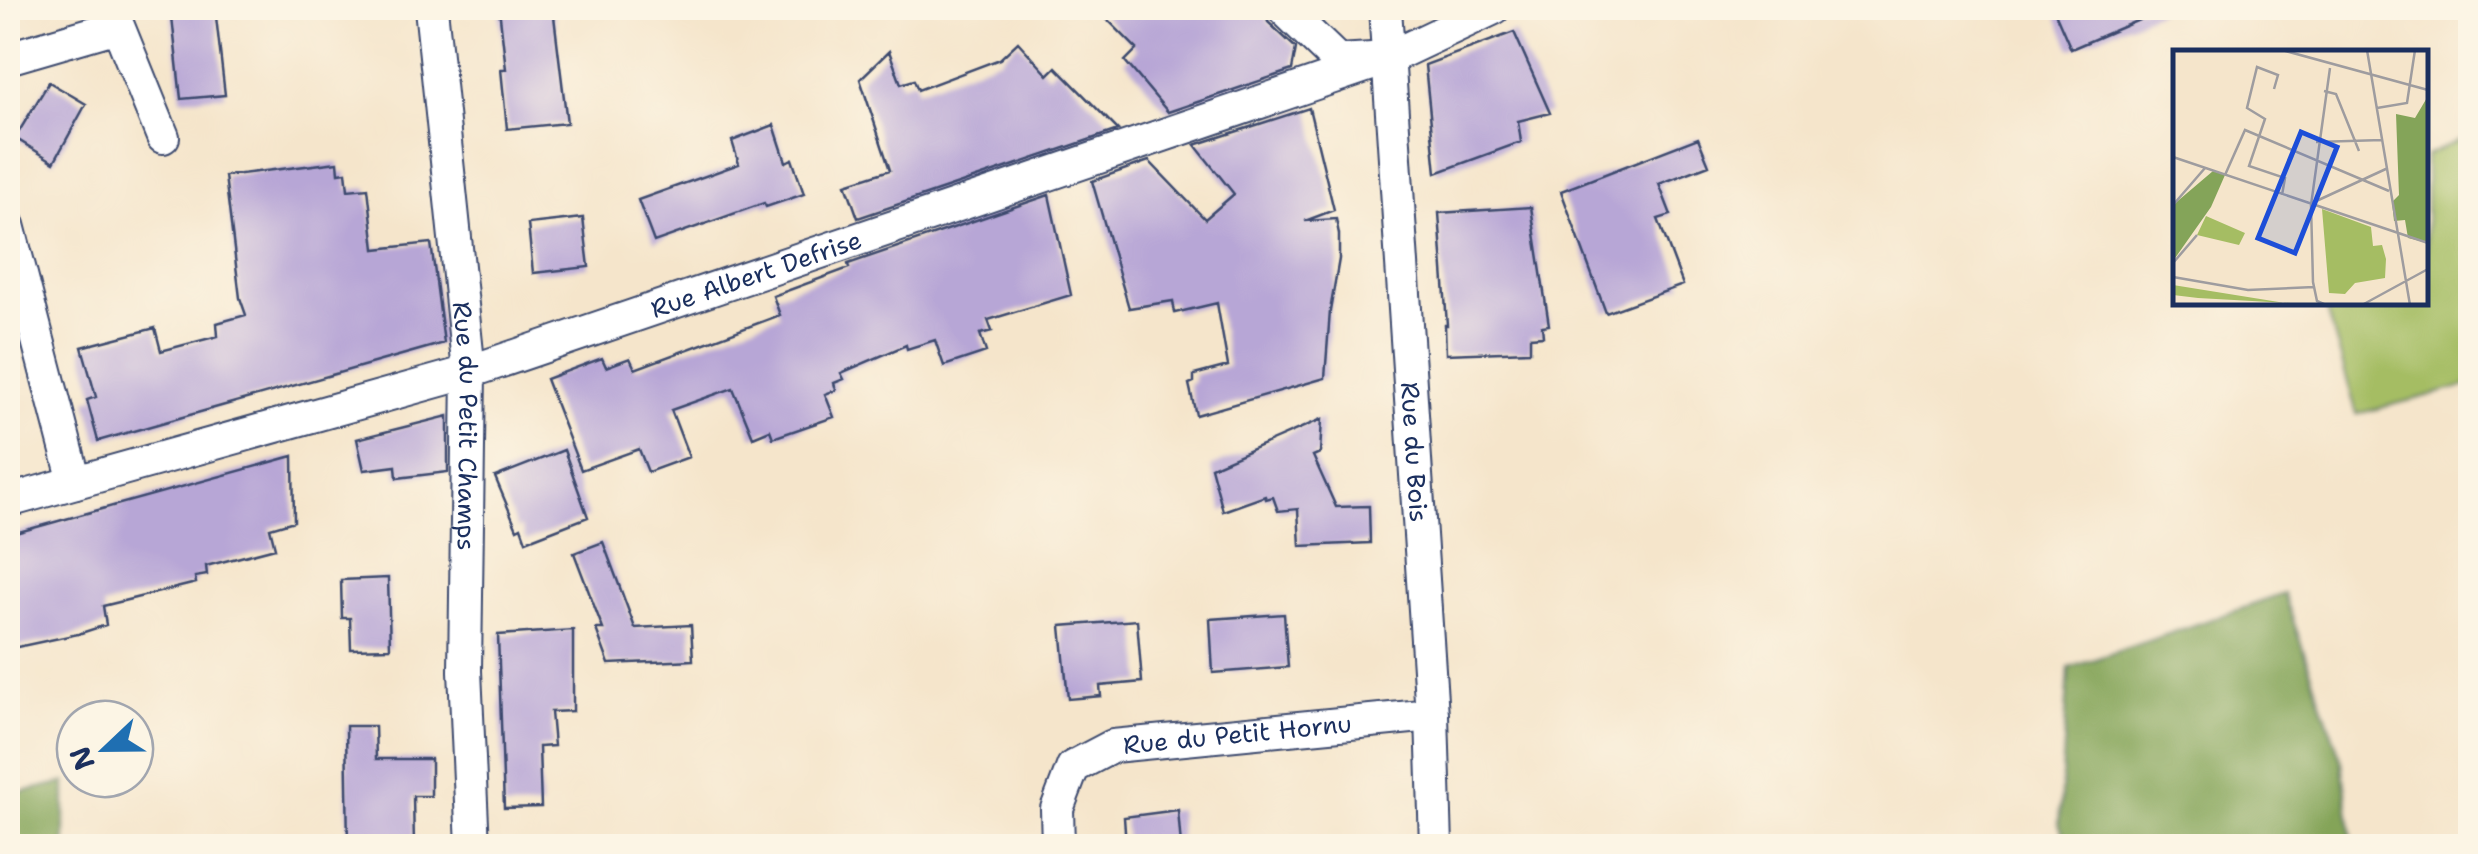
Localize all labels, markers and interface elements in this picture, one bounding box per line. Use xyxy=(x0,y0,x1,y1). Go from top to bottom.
inset map xyxy=(2173,50,2428,305)
street label: Rue Albert Defrise xyxy=(646,222,866,326)
street label: Rue du Petit Champs xyxy=(445,300,486,551)
street label: Rue du Bois xyxy=(1393,381,1436,523)
north arrow xyxy=(55,699,155,799)
street label: Rue du Petit Hornu xyxy=(1121,706,1353,762)
text: N xyxy=(60,741,104,776)

